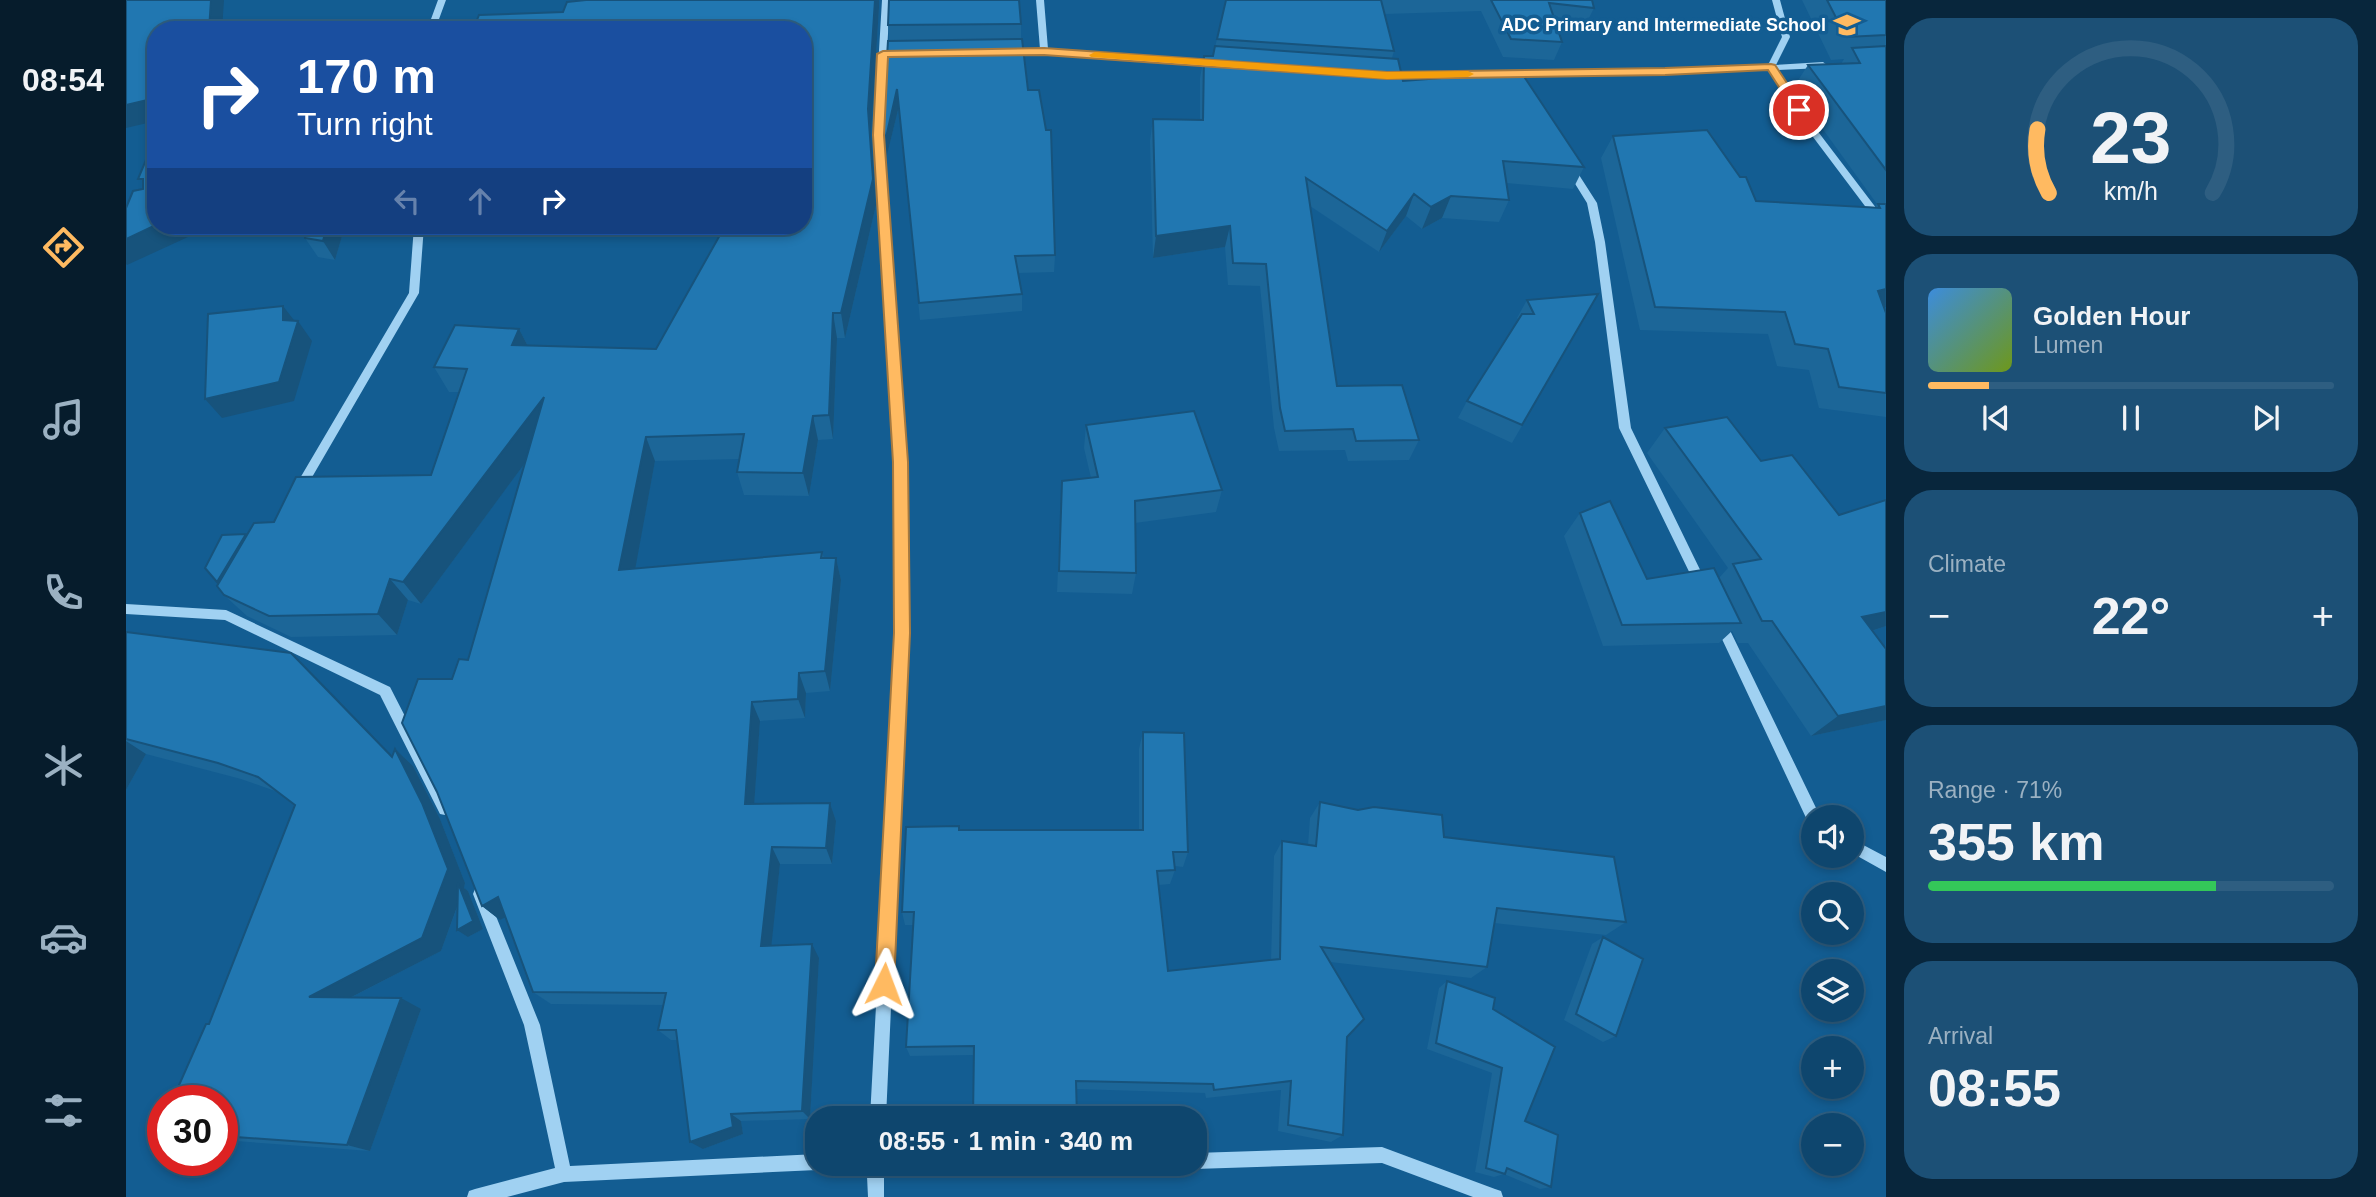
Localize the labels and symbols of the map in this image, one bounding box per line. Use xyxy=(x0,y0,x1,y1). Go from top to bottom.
school or university icon: ADC Primary and Intermediate School xyxy=(1832,10,1862,40)
place label: ADC Primary and Intermediate School xyxy=(1501,15,1826,35)
pin xyxy=(1769,80,1829,140)
position arrow xyxy=(847,947,921,1021)
speed limit sign: 30 xyxy=(147,1085,238,1176)

